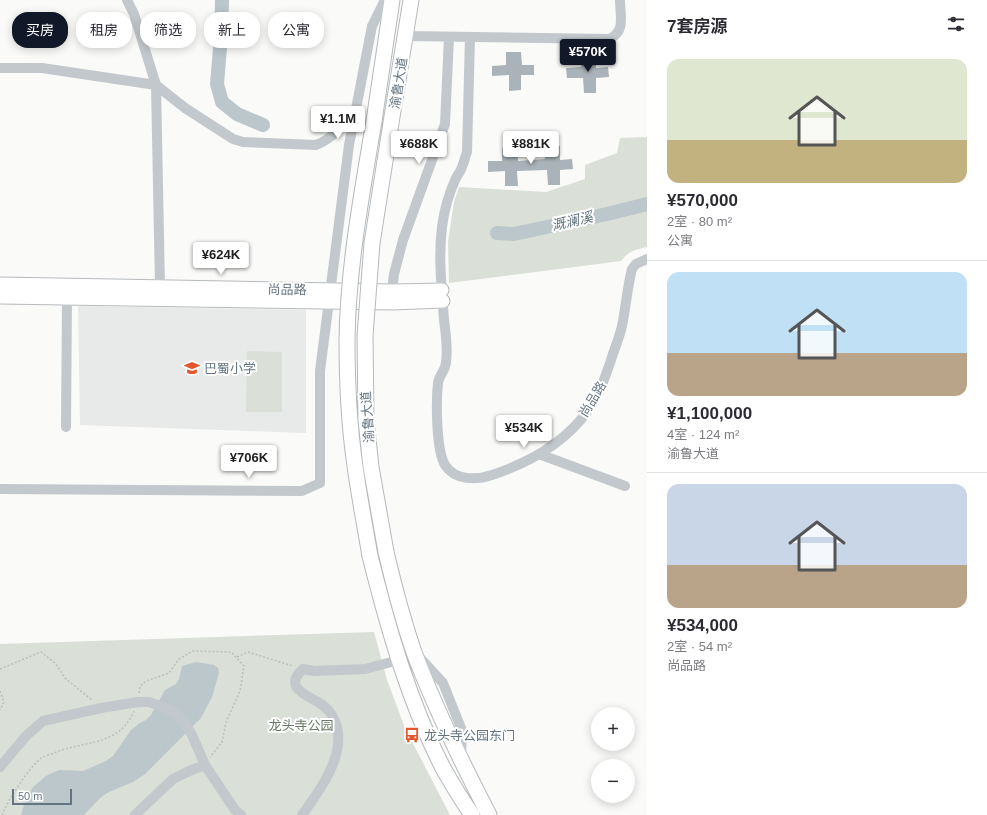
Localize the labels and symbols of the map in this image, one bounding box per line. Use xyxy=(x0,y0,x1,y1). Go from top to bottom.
pin: ¥570K xyxy=(560,39,616,73)
street label: 渝鲁大道 xyxy=(387,56,410,110)
pin: ¥1.1M xyxy=(310,106,366,140)
pin: ¥688K xyxy=(391,131,447,165)
pin: ¥881K xyxy=(503,131,559,165)
water label: 溉澜溪 xyxy=(550,208,596,234)
pin: ¥624K xyxy=(193,242,249,276)
street label: 尚品路 xyxy=(267,282,307,297)
school or university icon: 巴蜀小学 xyxy=(183,359,201,377)
place label: 巴蜀小学 xyxy=(204,361,256,376)
street label: 尚品路 xyxy=(576,379,609,420)
street label: 渝鲁大道 xyxy=(358,390,377,443)
pin: ¥534K xyxy=(496,415,552,449)
pin: ¥706K xyxy=(221,445,277,479)
park label: 龙头寺公园 xyxy=(268,718,334,733)
bus stop icon: 龙头寺公园东门 xyxy=(403,726,421,744)
place label: 龙头寺公园东门 xyxy=(424,728,515,743)
scale bar xyxy=(12,787,72,806)

